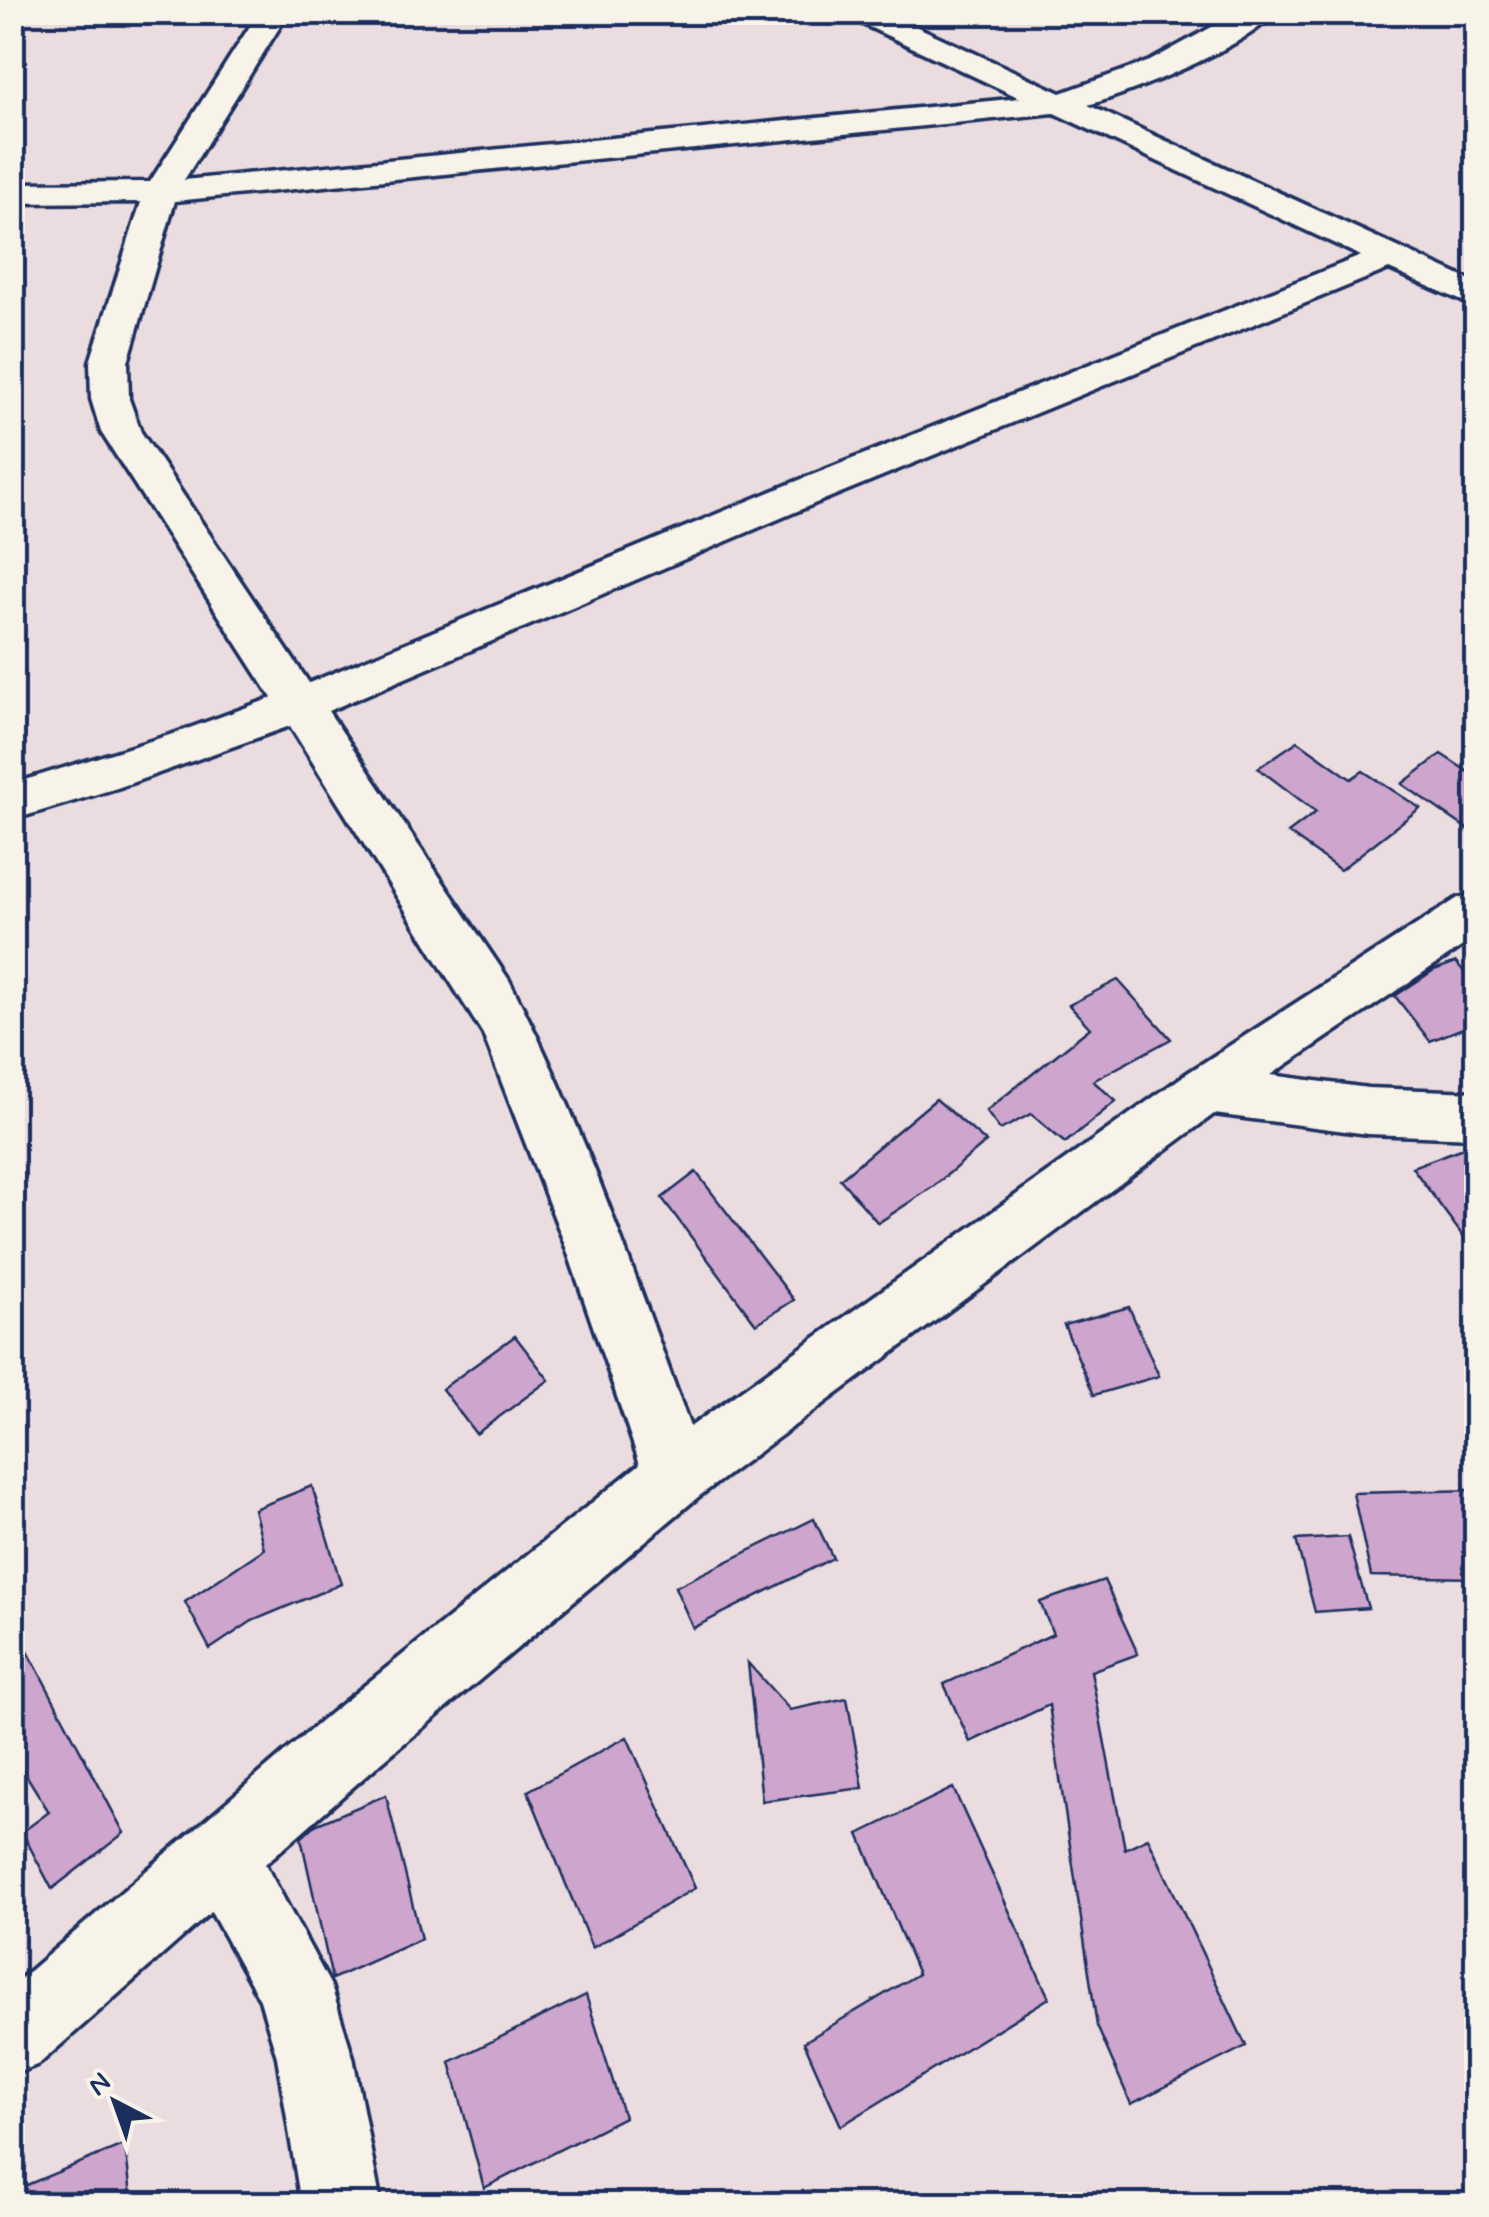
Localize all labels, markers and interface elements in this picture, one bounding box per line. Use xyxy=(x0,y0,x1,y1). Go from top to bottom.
north arrow xyxy=(65,2052,165,2152)
text: N xyxy=(81,2065,119,2105)

